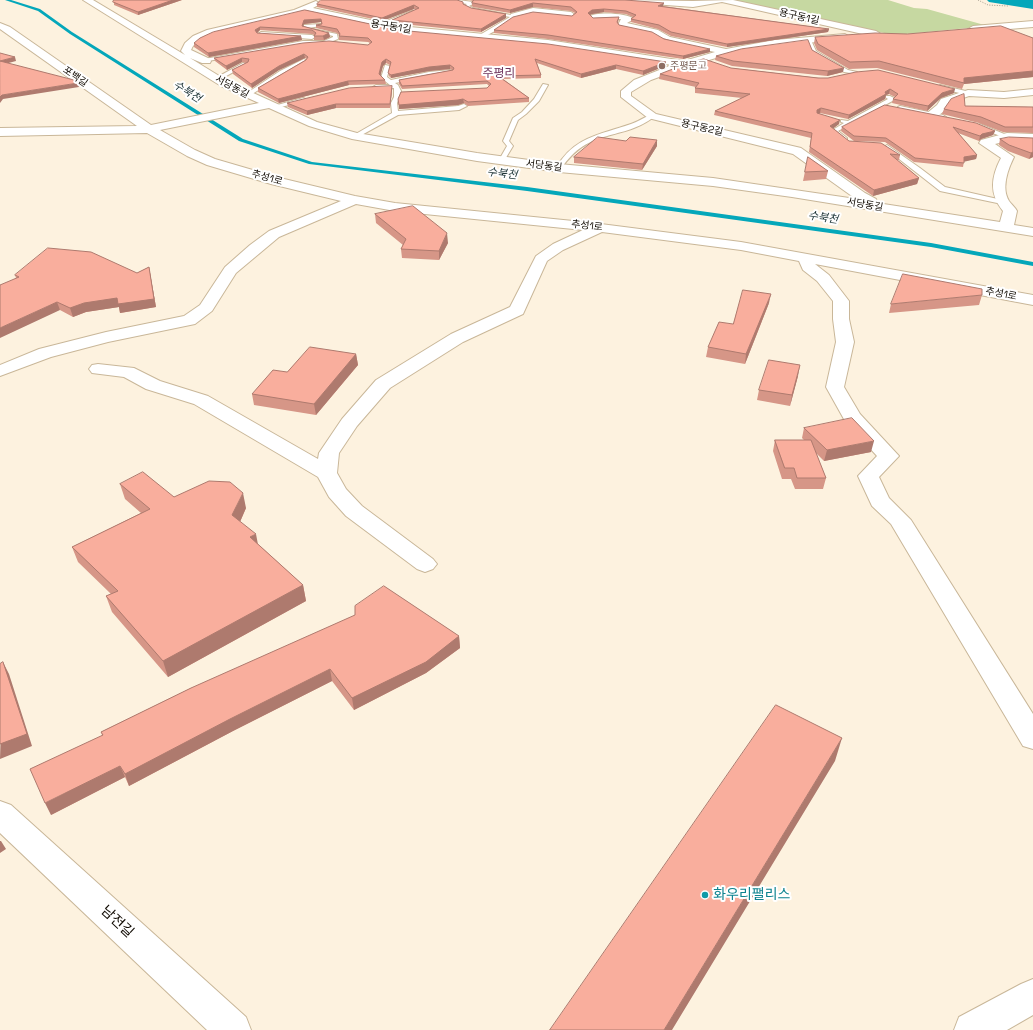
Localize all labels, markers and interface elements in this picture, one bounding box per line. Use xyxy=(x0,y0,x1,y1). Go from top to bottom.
street label: 용구동1길 xyxy=(778,7,820,27)
street label: 용구동1길 xyxy=(370,18,412,36)
place label: 주평문고 xyxy=(670,60,707,72)
marker: 주평문고 xyxy=(657,61,667,71)
street label: 포백길 xyxy=(60,64,90,90)
district label: 주평리 xyxy=(482,67,516,81)
street label: 서당동길 xyxy=(213,73,251,101)
water label: 수북천 xyxy=(171,78,203,106)
street label: 용구동2길 xyxy=(680,117,724,139)
street label: 서당동길 xyxy=(525,158,563,174)
water label: 수북천 xyxy=(486,166,518,182)
street label: 추성1로 xyxy=(250,168,284,188)
street label: 서당동길 xyxy=(846,196,884,214)
water label: 수북천 xyxy=(807,209,839,227)
street label: 추성1로 xyxy=(571,218,603,234)
street label: 추성1로 xyxy=(984,285,1018,303)
place label: 화우리팰리스 xyxy=(713,887,790,903)
marker: 화우리팰리스 xyxy=(700,890,710,900)
street label: 남전길 xyxy=(97,903,137,941)

